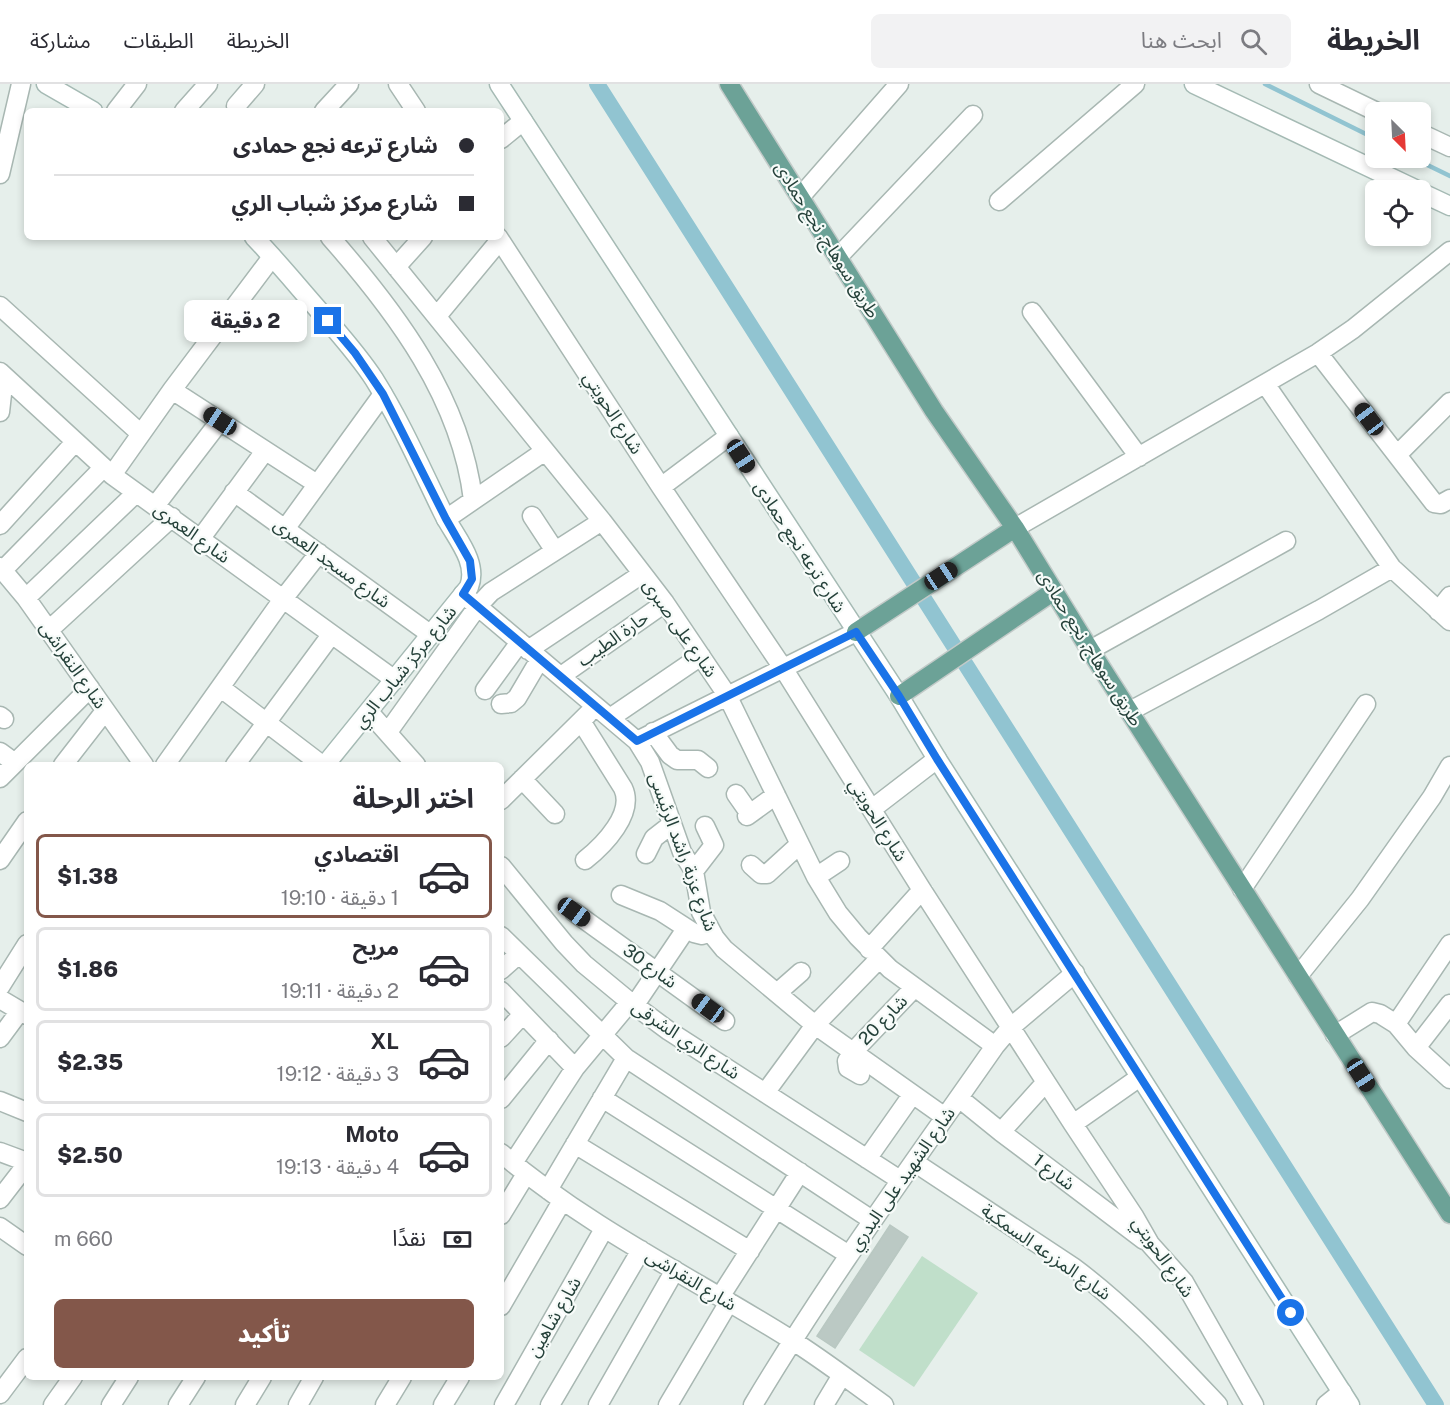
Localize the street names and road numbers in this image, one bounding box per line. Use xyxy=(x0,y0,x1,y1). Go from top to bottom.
street label: طريق سوهاج, نجع حمادى xyxy=(767,158,884,324)
street label: شارع الحويتي xyxy=(576,368,648,460)
street label: شارع ترعه نجع حمادى xyxy=(747,477,851,619)
street label: شارع العمرى xyxy=(148,498,234,570)
street label: شارع مسجد العمرى xyxy=(267,513,395,615)
street label: طريق سوهاج, نجع حمادى xyxy=(1030,566,1147,732)
street label: شارع على صبرى xyxy=(636,575,722,683)
street label: شارع مركز شباب الري xyxy=(349,601,464,735)
street label: حارة الطيب xyxy=(573,607,653,671)
street label: شارع النقراشى xyxy=(32,617,111,715)
street label: شارع عزبة راشد الرئيسى xyxy=(641,770,722,935)
street label: شارع الحويتي xyxy=(841,774,912,867)
street label: شارع 30 xyxy=(617,939,681,995)
street label: شارع 20 xyxy=(854,990,914,1052)
street label: شارع الري الشرقى xyxy=(626,996,744,1087)
street label: شارع الشهيد على البدري xyxy=(844,1103,962,1257)
street label: شارع 1 xyxy=(1027,1149,1079,1197)
street label: شارع المزرعه السمكية xyxy=(975,1199,1115,1308)
street label: شارع الحويتي xyxy=(1125,1212,1199,1303)
street label: شارع النقراشى xyxy=(640,1244,740,1318)
street label: شارع شاهين xyxy=(522,1273,588,1363)

